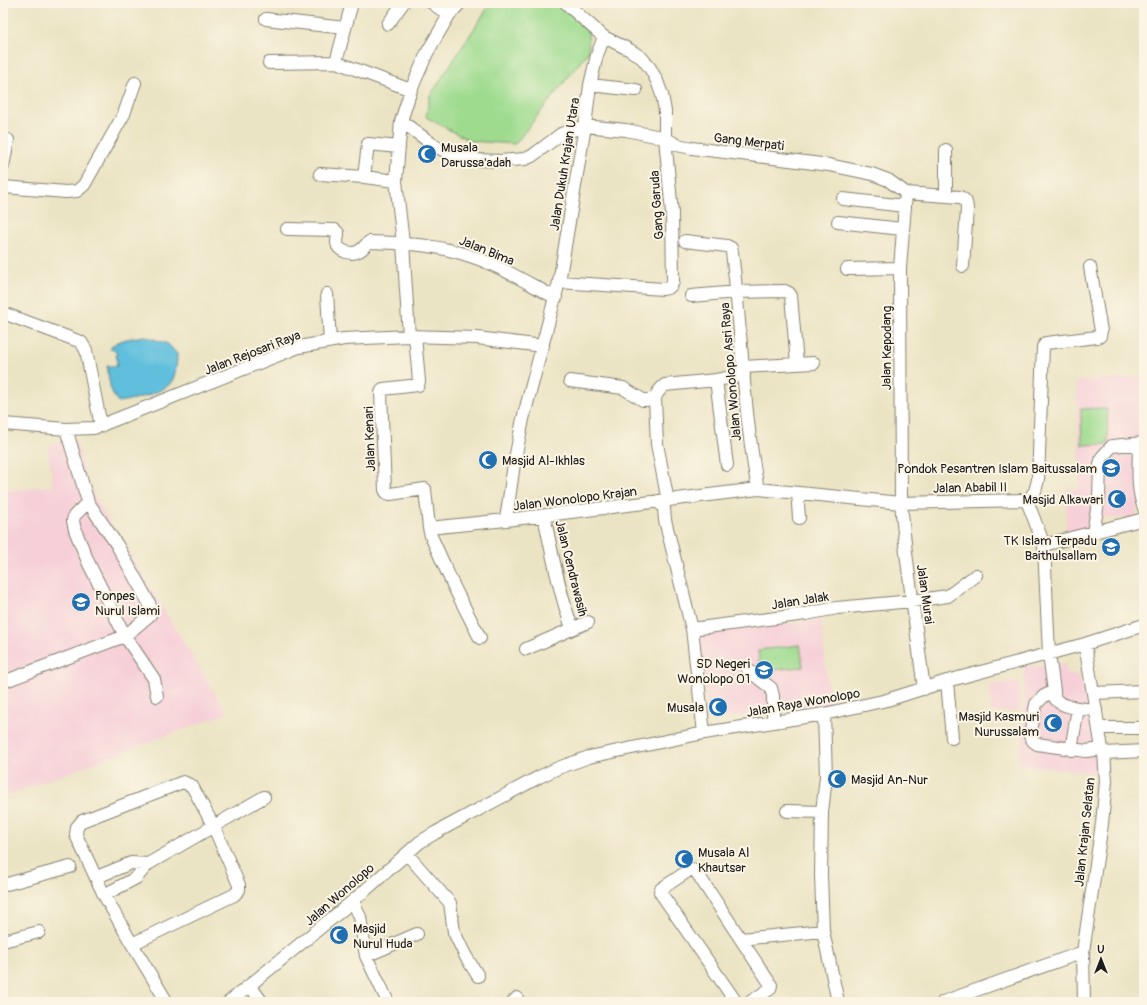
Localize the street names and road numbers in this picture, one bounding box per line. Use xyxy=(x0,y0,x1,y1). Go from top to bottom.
street label: Jalan Dukuh Krajan Utara xyxy=(547,97,583,232)
street label: Gang Merpati xyxy=(713,130,785,154)
street label: Gang Garuda xyxy=(647,170,667,240)
street label: Jalan Bima xyxy=(457,233,517,269)
street label: Jalan Wonolopo Asri Raya xyxy=(717,302,745,442)
street label: Jalan Kepodang xyxy=(879,305,895,390)
street label: Jalan Rejosari Raya xyxy=(202,327,303,379)
street label: Jalan Kenari xyxy=(361,406,379,472)
street label: Jalan Ababil II xyxy=(933,479,1007,497)
street label: Jalan Wonolopo Krajan xyxy=(512,483,638,515)
street label: Jalan Cendrawasih xyxy=(551,518,591,618)
street label: Jalan Murai xyxy=(913,563,937,625)
street label: Jalan Jalak xyxy=(770,588,831,613)
street label: Jalan Raya Wonolopo xyxy=(745,685,861,721)
street label: Jalan Krajan Selatan xyxy=(1071,777,1099,887)
street label: Jalan Wonolopo xyxy=(302,860,378,929)

